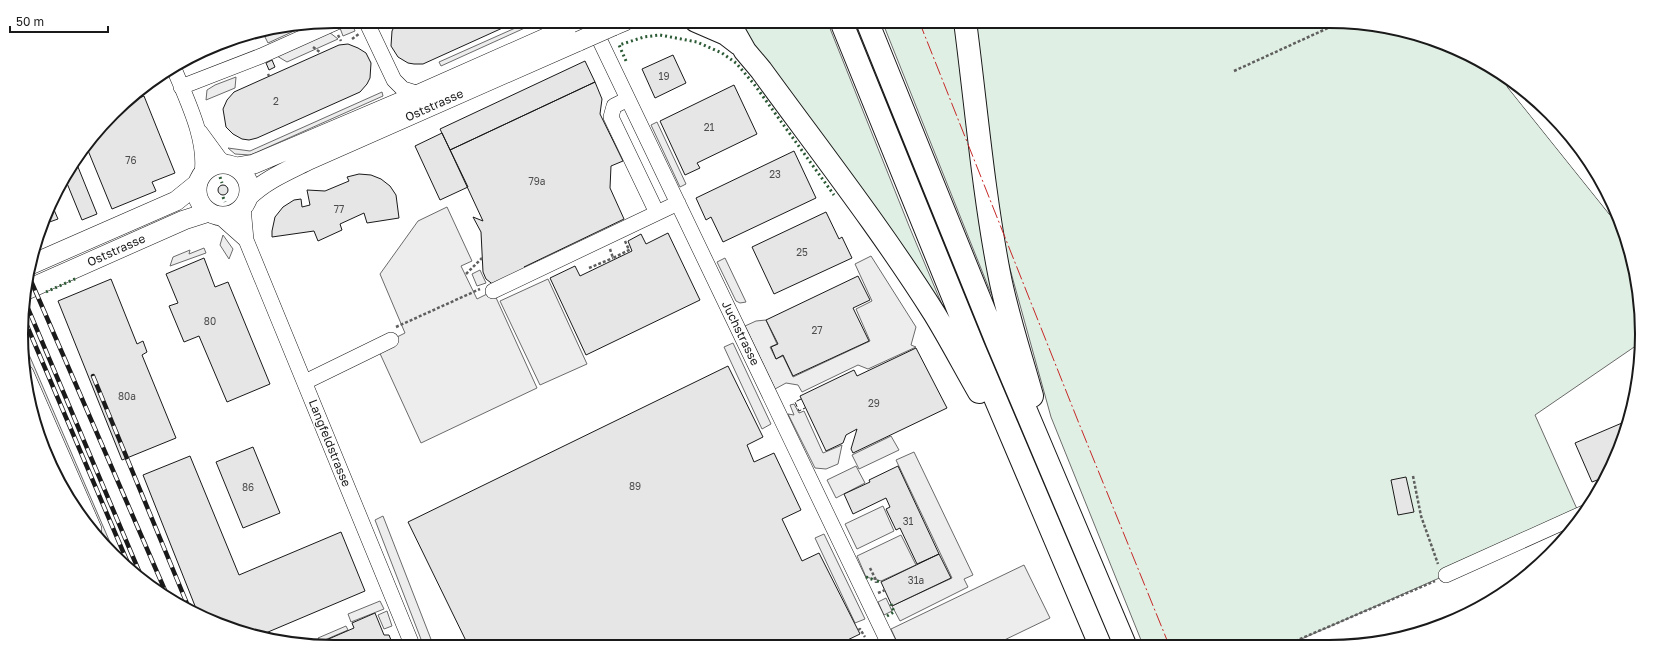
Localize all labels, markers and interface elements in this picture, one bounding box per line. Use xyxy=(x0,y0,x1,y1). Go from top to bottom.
scale bar xyxy=(10,8,108,34)
text: 50 m xyxy=(16,14,44,29)
house number: 19 xyxy=(659,70,669,82)
street label: Oststrasse xyxy=(403,85,466,125)
house number: 2 xyxy=(273,95,279,107)
house number: 21 xyxy=(704,121,714,133)
house number: 76 xyxy=(125,154,137,166)
house number: 23 xyxy=(769,168,781,180)
house number: 79a xyxy=(529,175,546,187)
house number: 77 xyxy=(334,203,344,215)
street label: Oststrasse xyxy=(85,230,148,270)
house number: 25 xyxy=(796,246,808,258)
street label: Juchstrasse xyxy=(719,298,763,368)
house number: 80 xyxy=(204,315,216,327)
house number: 27 xyxy=(811,324,823,336)
house number: 80a xyxy=(118,390,136,402)
street label: Langfeldstrasse xyxy=(306,397,354,489)
house number: 29 xyxy=(868,397,880,409)
house number: 89 xyxy=(629,480,641,492)
house number: 86 xyxy=(242,481,254,493)
house number: 31 xyxy=(903,515,913,527)
house number: 31a xyxy=(908,574,924,586)

